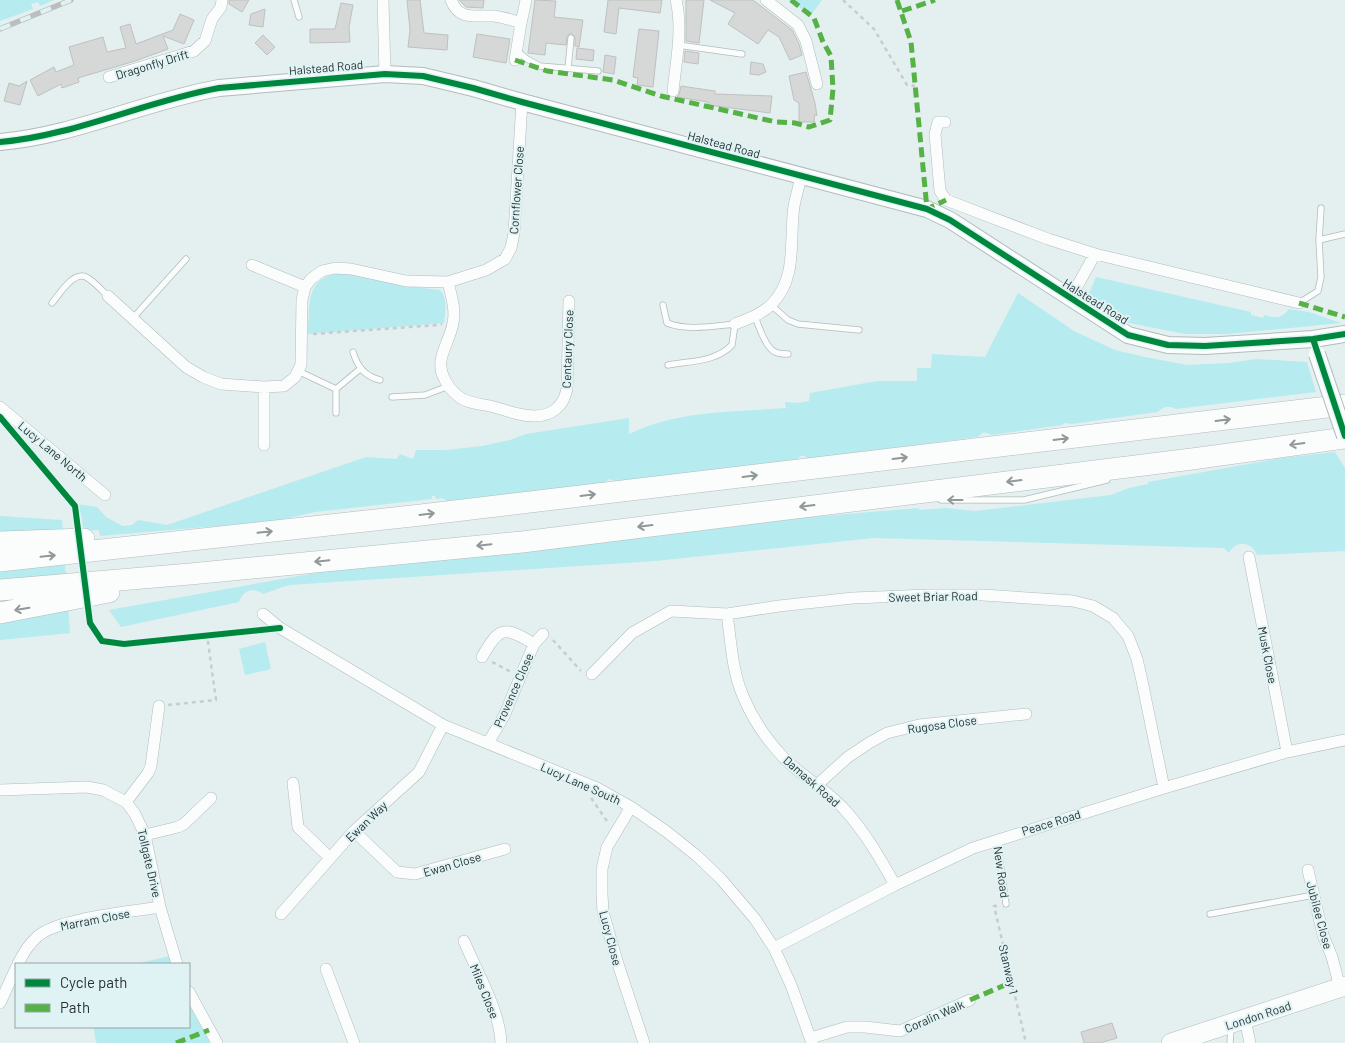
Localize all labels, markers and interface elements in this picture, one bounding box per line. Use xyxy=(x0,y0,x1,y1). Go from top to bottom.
street label: Dragonfly Drift xyxy=(114,46,190,82)
street label: Halstead Road xyxy=(288,57,364,77)
street label: Halstead Road xyxy=(686,128,762,160)
street label: Cornflower Close xyxy=(506,145,526,235)
street label: Halstead Road xyxy=(1061,275,1131,327)
street label: Centaury Close xyxy=(559,310,575,388)
one-way arrow xyxy=(1214,415,1230,425)
street label: Lucy Lane North xyxy=(16,418,90,484)
one-way arrow xyxy=(1053,434,1069,444)
one-way arrow xyxy=(1289,440,1305,450)
one-way arrow xyxy=(892,453,908,463)
one-way arrow xyxy=(741,471,757,481)
one-way arrow xyxy=(1006,476,1022,486)
one-way arrow xyxy=(580,490,596,500)
one-way arrow xyxy=(948,495,964,505)
one-way arrow xyxy=(799,502,815,512)
one-way arrow xyxy=(419,509,435,519)
one-way arrow xyxy=(638,521,654,531)
one-way arrow xyxy=(257,527,273,537)
one-way arrow xyxy=(476,541,492,550)
one-way arrow xyxy=(40,551,56,561)
one-way arrow xyxy=(315,556,331,566)
street label: Sweet Briar Road xyxy=(888,588,978,604)
one-way arrow xyxy=(15,605,31,615)
street label: Musk Close xyxy=(1256,625,1280,685)
street label: Provence Close xyxy=(490,651,536,729)
street label: Rugosa Close xyxy=(906,712,978,736)
street label: Damask Road xyxy=(781,753,843,809)
street label: Lucy Lane South xyxy=(539,759,623,807)
street label: Ewan Way xyxy=(342,797,390,844)
street label: Peace Road xyxy=(1020,806,1082,838)
street label: Tollgate Drive xyxy=(135,827,165,899)
street label: New Road xyxy=(991,845,1013,899)
street label: Ewan Close xyxy=(421,849,483,879)
street label: Jubilee Close xyxy=(1304,880,1336,950)
street label: Marram Close xyxy=(59,905,131,933)
street label: Lucy Close xyxy=(597,909,625,967)
street label: Stanway 1 xyxy=(996,943,1022,995)
street label: Miles Close xyxy=(468,962,502,1020)
legend xyxy=(15,963,190,1028)
text: Cycle path xyxy=(60,973,127,991)
street label: Coralin Walk xyxy=(902,997,966,1035)
text: Path xyxy=(60,998,90,1016)
street label: London Road xyxy=(1223,998,1293,1032)

